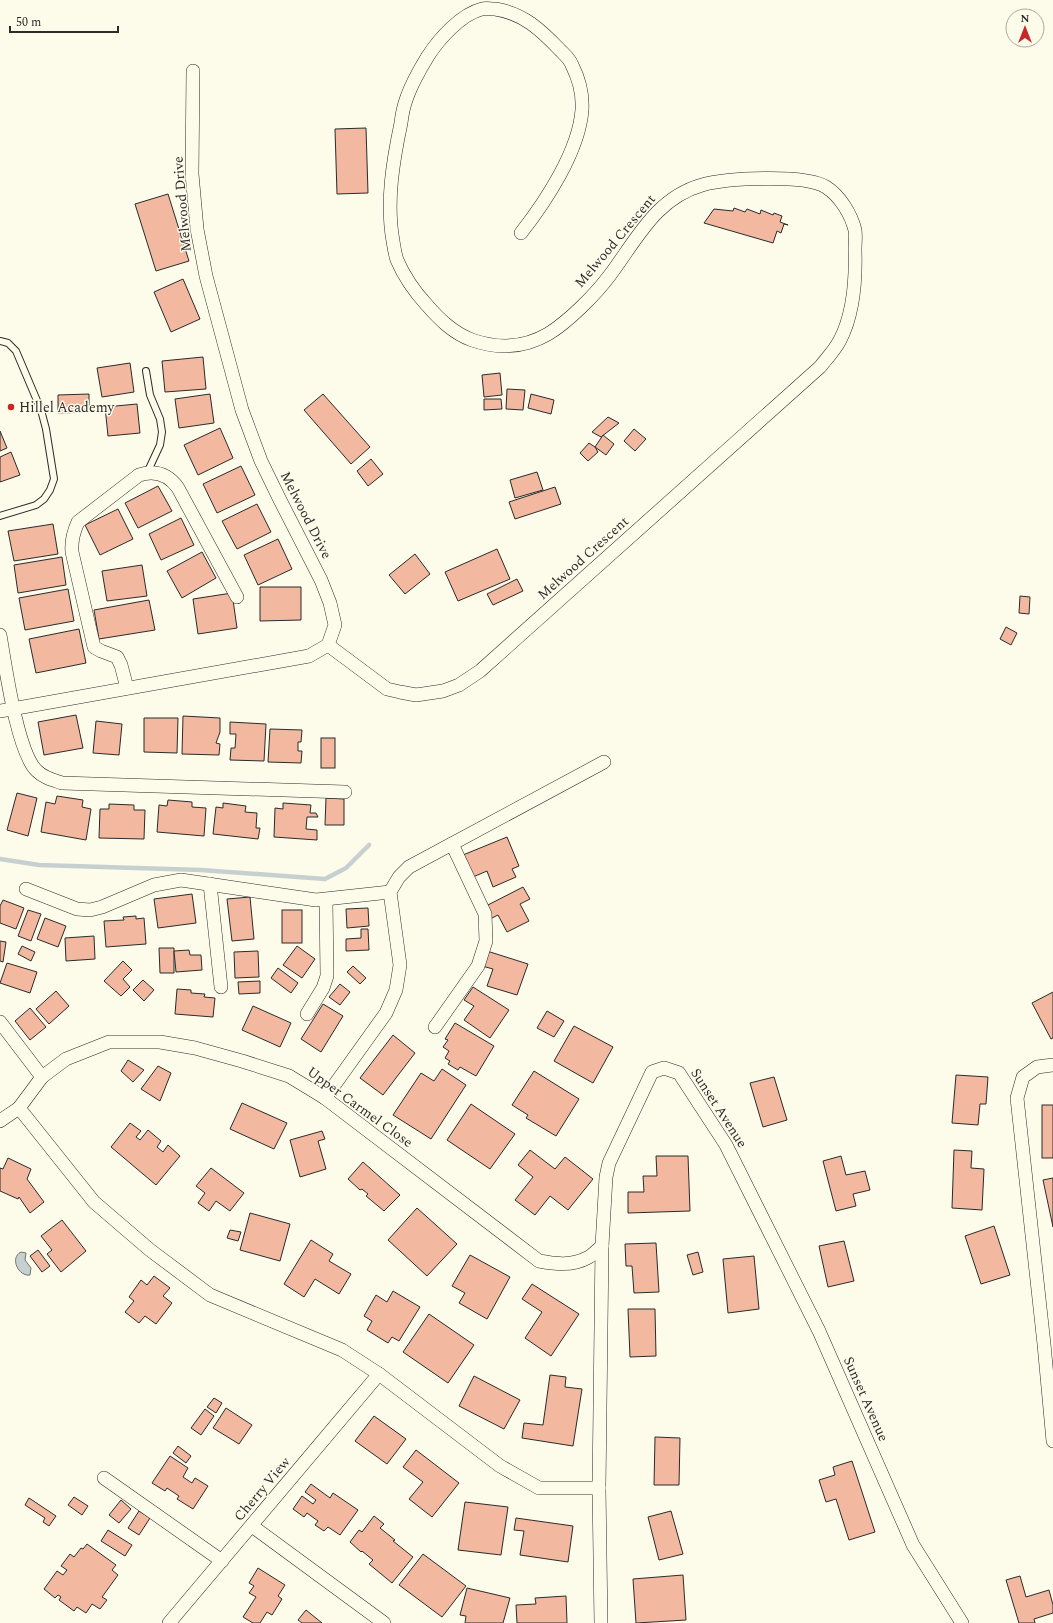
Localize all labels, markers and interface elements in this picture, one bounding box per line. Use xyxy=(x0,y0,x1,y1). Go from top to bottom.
scale bar xyxy=(10,8,118,34)
north arrow xyxy=(1005,8,1045,48)
text: N xyxy=(1021,10,1030,27)
text: 50 m xyxy=(16,13,41,32)
street label: Melwood Drive xyxy=(167,155,197,253)
street label: Melwood Crescent xyxy=(569,190,661,292)
place label: Hillel Academy xyxy=(19,397,116,418)
marker: Hillel Academy xyxy=(6,402,16,412)
street label: Melwood Drive xyxy=(275,468,337,563)
street label: Melwood Crescent xyxy=(533,511,633,605)
street label: Upper Carmel Close xyxy=(303,1061,418,1153)
street label: Sunset Avenue xyxy=(685,1064,753,1152)
street label: Sunset Avenue xyxy=(838,1353,894,1445)
street label: Cherry View xyxy=(229,1452,296,1526)

